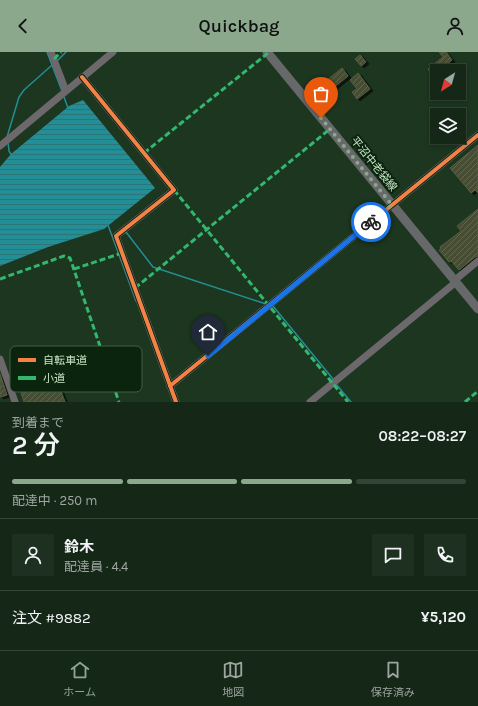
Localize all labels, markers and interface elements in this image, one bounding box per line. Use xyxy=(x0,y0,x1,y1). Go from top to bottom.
icon: back xyxy=(12,15,34,37)
text: Quickbag xyxy=(199,15,279,37)
icon: person xyxy=(444,15,466,37)
north arrow xyxy=(430,64,466,100)
map controls xyxy=(430,64,466,144)
pin xyxy=(304,77,338,118)
icon: bag xyxy=(310,83,332,105)
button: layers xyxy=(430,108,466,144)
street label: 平沼中老袋線 xyxy=(348,134,400,194)
courier xyxy=(351,202,391,242)
icon: bike xyxy=(360,211,382,233)
pin xyxy=(191,315,225,356)
icon: home xyxy=(197,321,219,343)
legend xyxy=(10,346,142,392)
text: 自転車道 xyxy=(43,354,87,367)
text: 小道 xyxy=(43,372,65,385)
text: 到着まで xyxy=(12,415,64,430)
text: 08:22–08:27 xyxy=(379,427,466,445)
text: 2 分 xyxy=(12,430,60,461)
text: 配達中 · 250 m xyxy=(12,493,97,508)
button: person xyxy=(12,534,54,576)
button: chat xyxy=(372,534,414,576)
button: phone xyxy=(424,534,466,576)
text: 鈴木 xyxy=(64,538,94,556)
text: 配達員 · 4.4 xyxy=(64,559,128,574)
text: ¥5,120 xyxy=(421,608,466,626)
text: 注文 #9882 xyxy=(12,609,91,627)
tab: ホーム xyxy=(63,659,96,699)
tab: 地図 xyxy=(222,659,244,699)
tab: 保存済み xyxy=(371,659,415,699)

